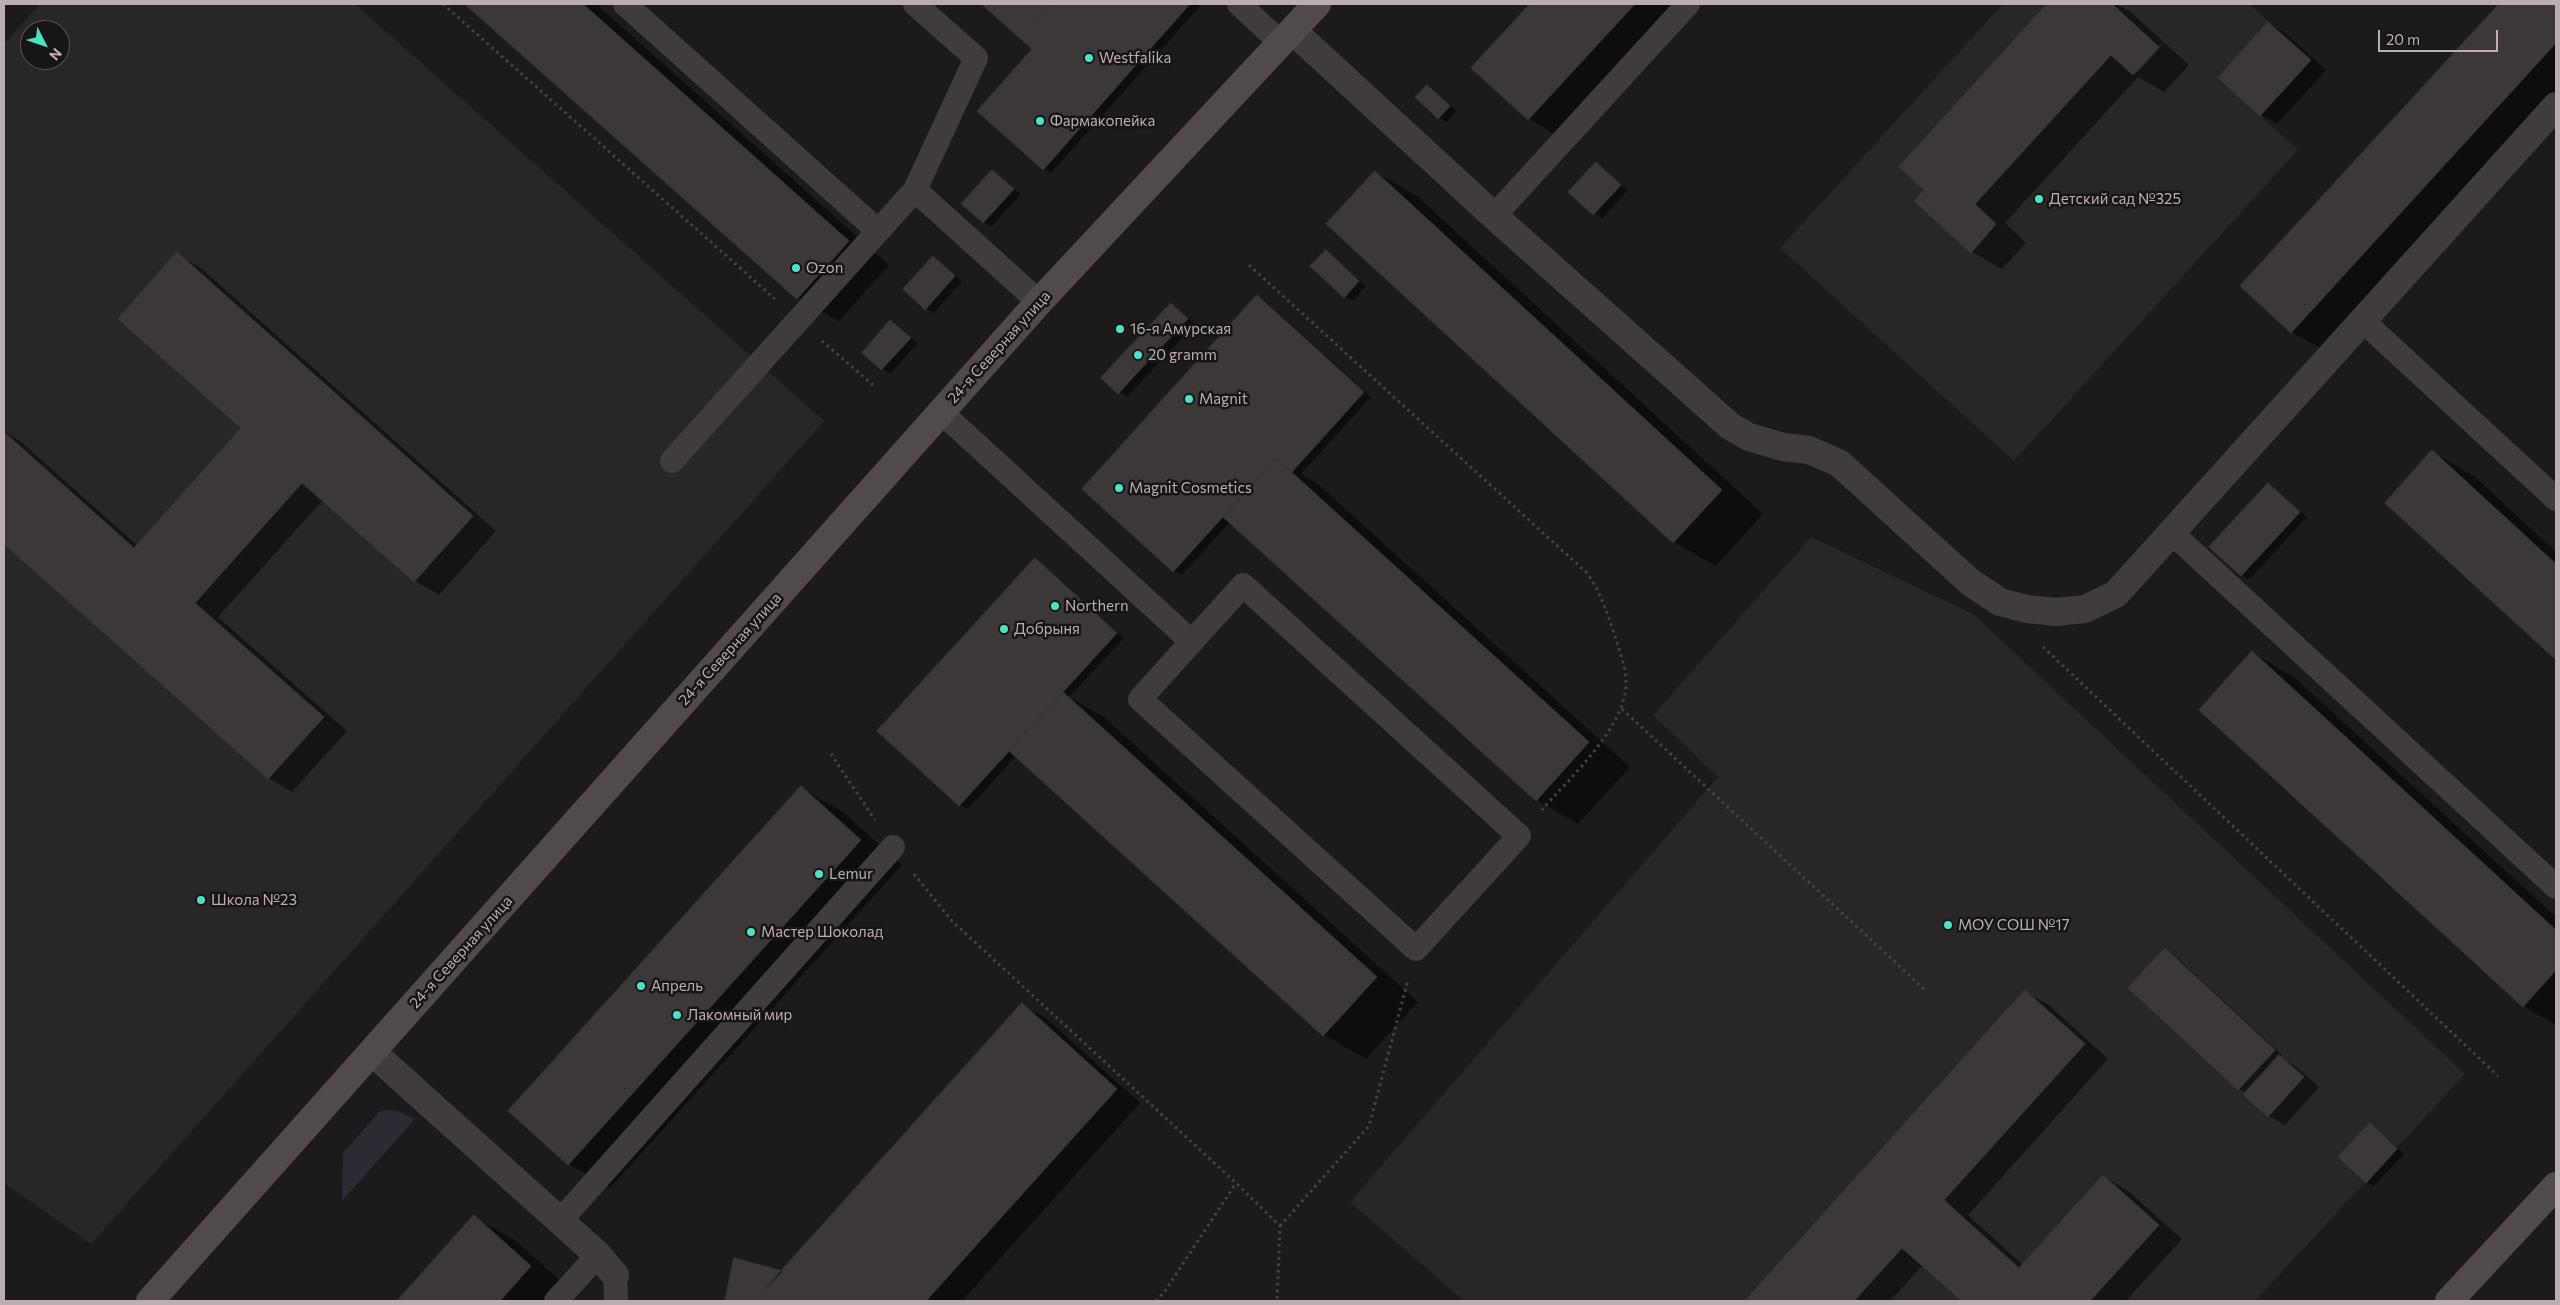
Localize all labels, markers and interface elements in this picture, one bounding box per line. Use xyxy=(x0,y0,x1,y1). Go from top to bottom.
north arrow xyxy=(20,20,70,70)
scale bar xyxy=(2380,20,2500,52)
text: 20 m xyxy=(2386,30,2420,48)
text: N xyxy=(46,45,66,64)
place label: Westfalika xyxy=(1099,49,1171,67)
marker: Westfalika xyxy=(1083,52,1095,64)
place label: Фармакопейка xyxy=(1050,112,1155,130)
marker: Фармакопейка xyxy=(1034,115,1046,127)
place label: Детский сад №325 xyxy=(2049,190,2181,208)
marker: Детский сад №325 xyxy=(2033,193,2045,205)
place label: Ozon xyxy=(806,259,843,277)
marker: Ozon xyxy=(790,262,802,274)
street label: 24-я Северная улица xyxy=(944,287,1054,407)
place label: 16-я Амурская xyxy=(1130,320,1231,338)
marker: 16-я Амурская xyxy=(1114,323,1126,335)
place label: 20 gramm xyxy=(1148,346,1217,364)
marker: 20 gramm xyxy=(1132,349,1144,361)
place label: Magnit xyxy=(1199,390,1248,408)
marker: Magnit xyxy=(1183,393,1195,405)
place label: Magnit Cosmetics xyxy=(1129,479,1252,497)
marker: Magnit Cosmetics xyxy=(1113,482,1125,494)
street label: 24-я Северная улица xyxy=(675,589,785,709)
place label: Northern xyxy=(1065,597,1129,615)
marker: Northern xyxy=(1049,600,1061,612)
place label: Добрыня xyxy=(1014,620,1080,638)
marker: Добрыня xyxy=(998,623,1010,635)
place label: Lemur xyxy=(829,865,873,883)
marker: Lemur xyxy=(813,868,825,880)
place label: Школа №23 xyxy=(211,891,297,909)
street label: 24-я Северная улица xyxy=(406,892,516,1012)
marker: Школа №23 xyxy=(195,894,207,906)
place label: МОУ СОШ №17 xyxy=(1958,916,2070,934)
marker: МОУ СОШ №17 xyxy=(1942,919,1954,931)
place label: Мастер Шоколад xyxy=(761,923,883,941)
marker: Мастер Шоколад xyxy=(745,926,757,938)
place label: Апрель xyxy=(651,977,703,995)
marker: Апрель xyxy=(635,980,647,992)
place label: Лакомный мир xyxy=(687,1006,792,1024)
marker: Лакомный мир xyxy=(671,1009,683,1021)

